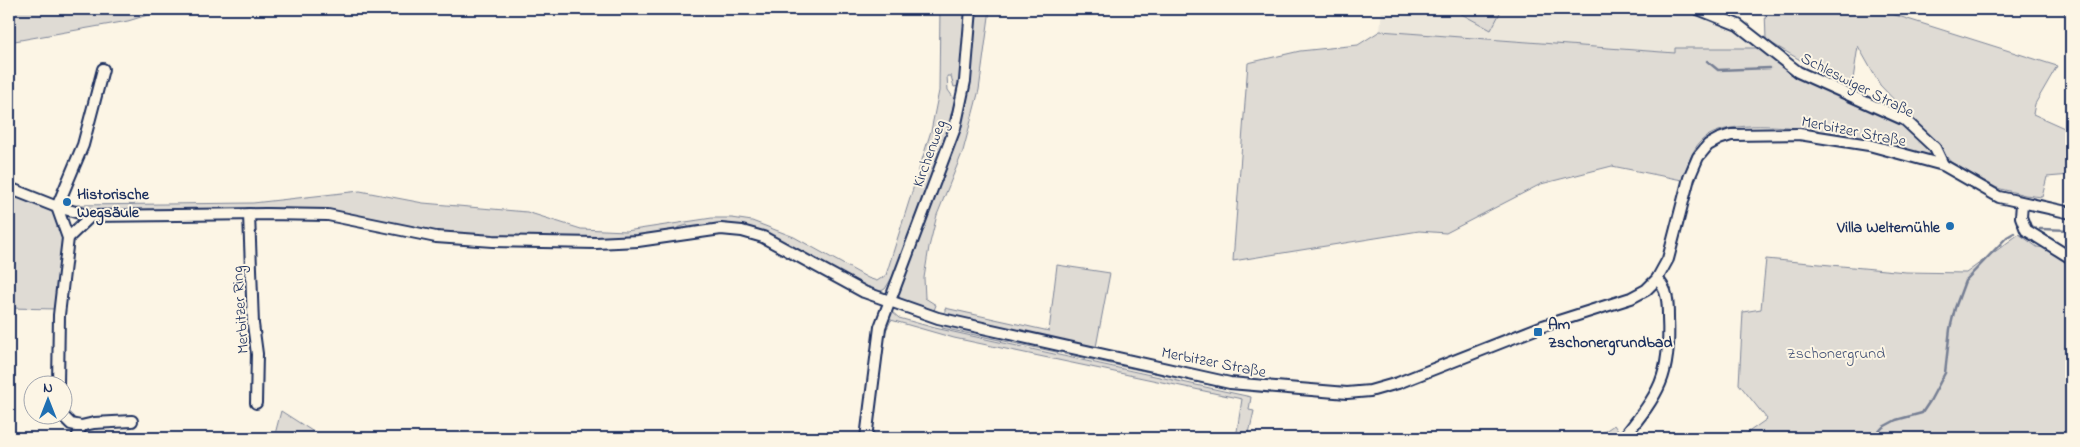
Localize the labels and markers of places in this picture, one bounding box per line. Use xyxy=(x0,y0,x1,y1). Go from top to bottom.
place label: Historische Wegsäule xyxy=(77,183,150,226)
marker: Historische Wegsäule xyxy=(61,196,73,208)
place label: Villa Weltemühle xyxy=(1836,216,1941,240)
marker: Villa Weltemühle xyxy=(1944,220,1956,232)
place label: Am Zschonergrundbad xyxy=(1548,313,1673,356)
marker: Am Zschonergrundbad xyxy=(1532,326,1544,338)

